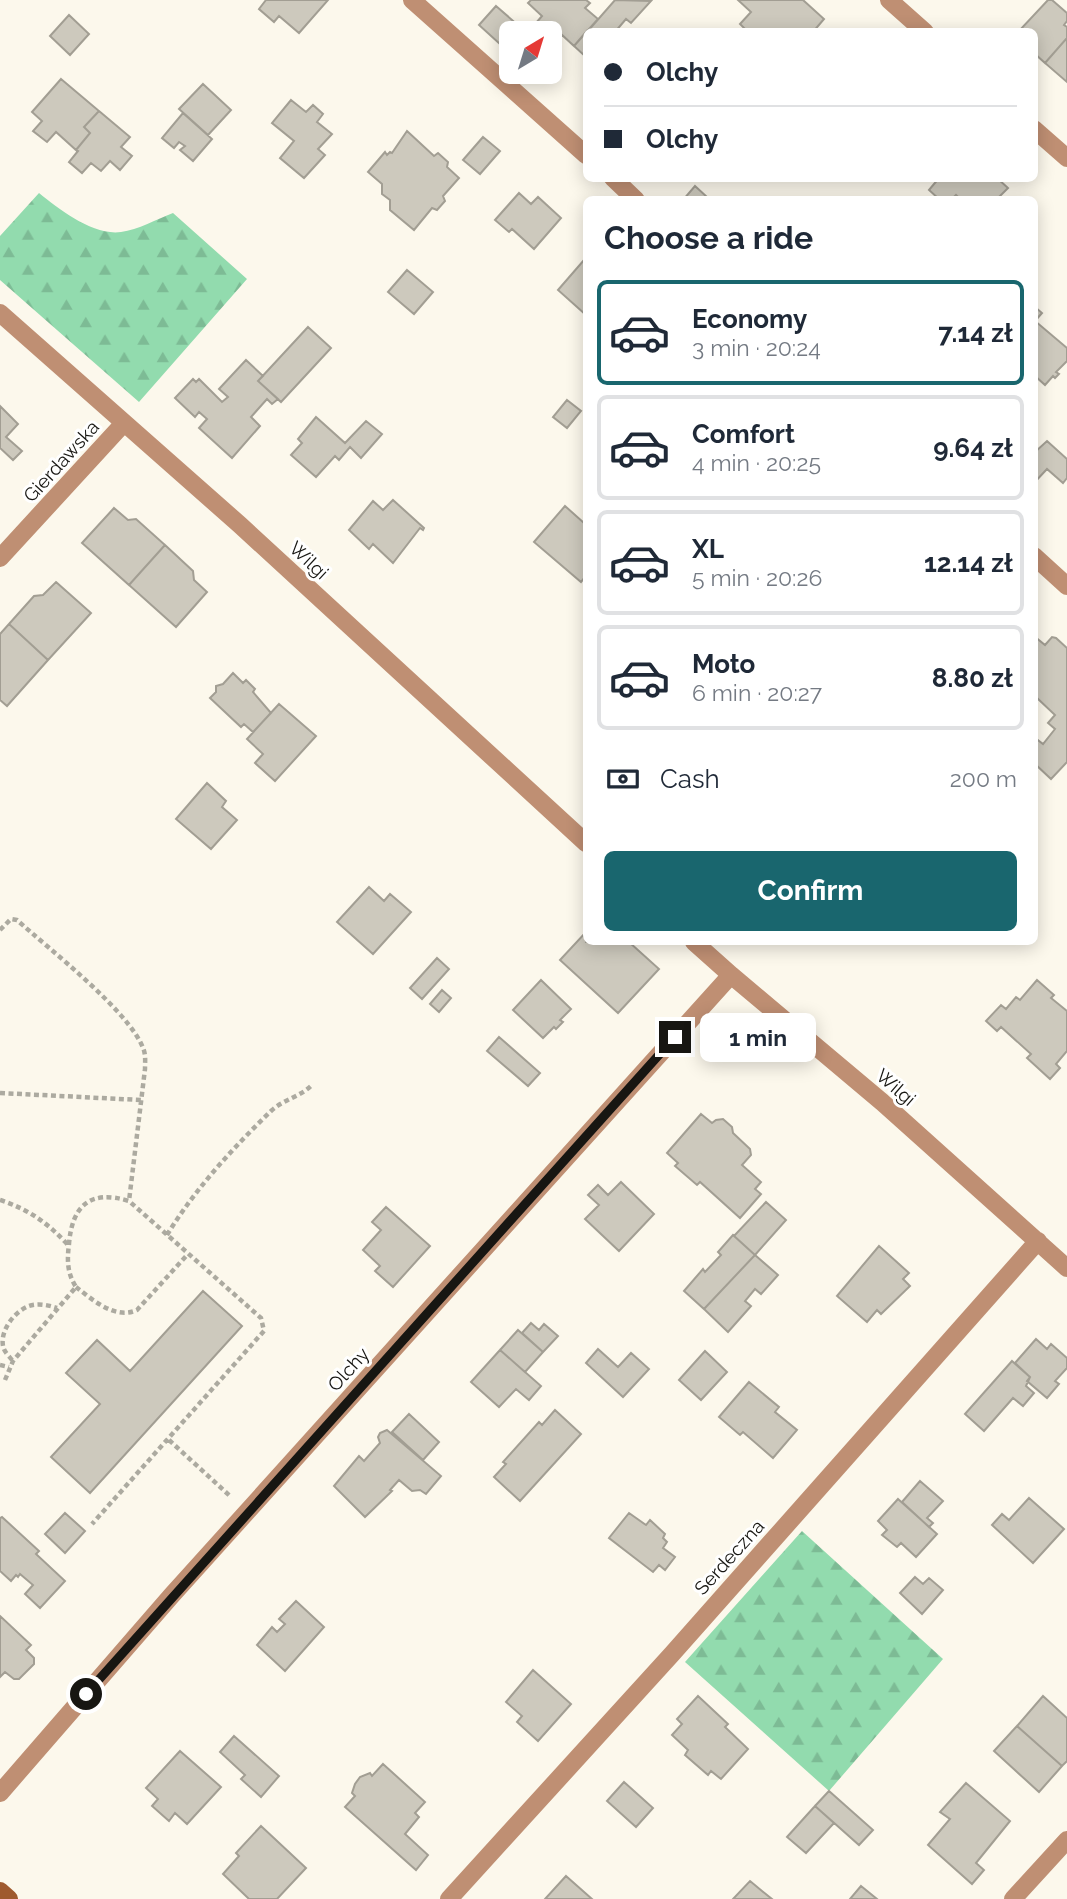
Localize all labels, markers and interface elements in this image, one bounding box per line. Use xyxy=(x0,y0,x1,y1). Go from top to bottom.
north arrow xyxy=(499,21,562,84)
map controls xyxy=(499,21,562,84)
text: Olchy xyxy=(646,57,718,87)
text: Olchy xyxy=(646,124,718,154)
text: Choose a ride xyxy=(604,219,813,256)
icon: car xyxy=(608,301,671,364)
text: Economy xyxy=(692,304,807,334)
text: 7.14 zł xyxy=(938,318,1013,348)
text: 3 min · 20:24 xyxy=(692,334,821,361)
street label: Gierdawska xyxy=(19,416,103,506)
icon: car xyxy=(608,416,671,479)
text: Comfort xyxy=(692,419,795,449)
text: 9.64 zł xyxy=(933,433,1013,463)
text: 4 min · 20:25 xyxy=(692,449,821,476)
icon: car xyxy=(608,531,671,594)
text: XL xyxy=(692,534,724,564)
street label: Wilgi xyxy=(285,537,333,583)
text: 12.14 zł xyxy=(924,548,1013,578)
text: 5 min · 20:26 xyxy=(692,564,822,591)
icon: car xyxy=(608,646,671,709)
text: Moto xyxy=(692,649,755,679)
text: 8.80 zł xyxy=(932,663,1013,693)
text: 6 min · 20:27 xyxy=(692,679,822,706)
icon: cash xyxy=(604,760,642,798)
text: Cash xyxy=(660,764,720,794)
text: 200 m xyxy=(950,765,1017,792)
button: Confirm xyxy=(604,851,1017,931)
callout: 1 min xyxy=(700,1012,815,1062)
route end xyxy=(659,1021,691,1053)
text: 1 min xyxy=(729,1024,787,1051)
street label: Wilgi xyxy=(872,1064,920,1110)
street label: Olchy xyxy=(323,1343,373,1395)
street label: Serdeczna xyxy=(690,1515,768,1599)
route start xyxy=(70,1678,102,1710)

